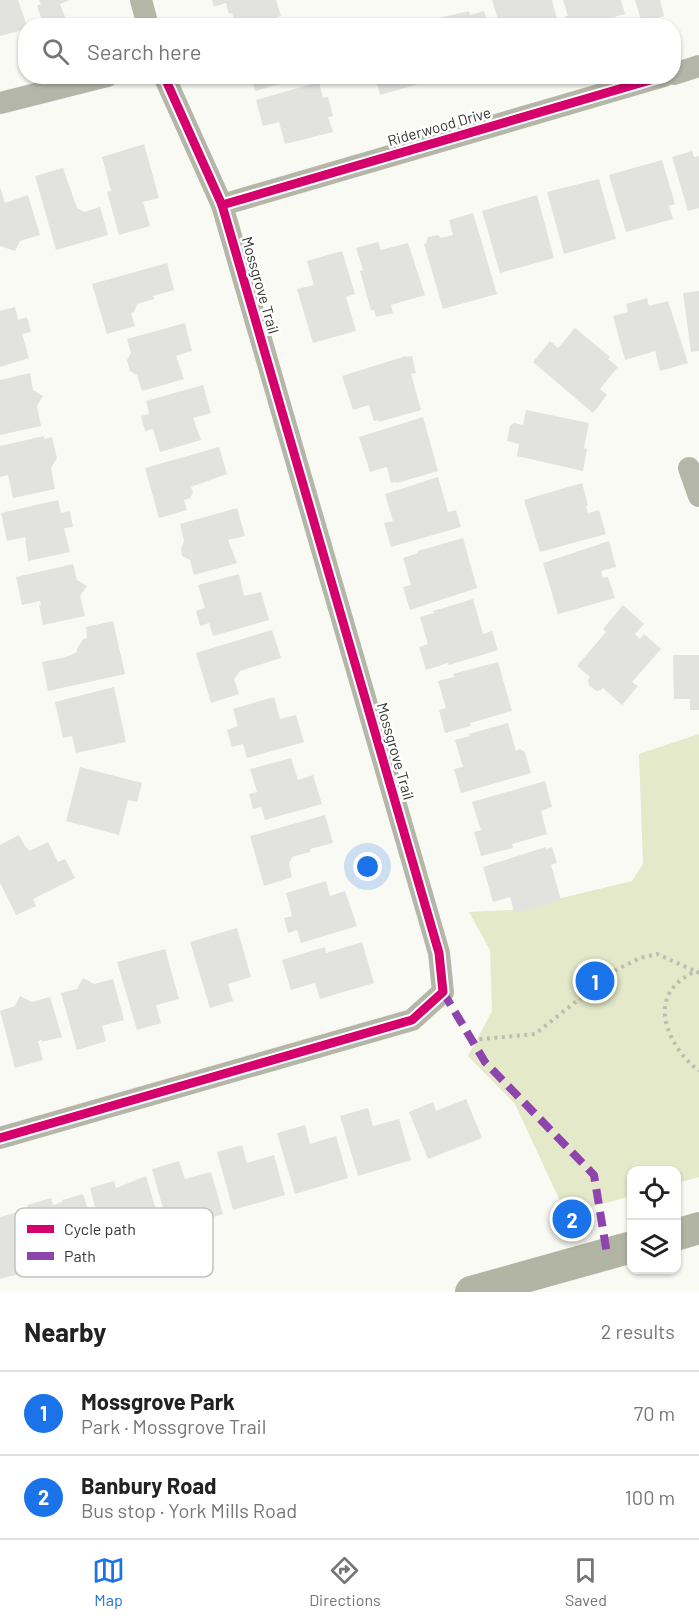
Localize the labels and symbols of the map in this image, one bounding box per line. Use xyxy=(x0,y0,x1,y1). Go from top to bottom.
street label: Riderwood Drive xyxy=(385,103,493,149)
street label: Mossgrove Trail xyxy=(239,234,283,336)
street label: Mossgrove Trail xyxy=(374,700,418,802)
your location xyxy=(353,852,382,881)
pin: 1 xyxy=(576,958,614,1004)
pin: 2 xyxy=(552,1196,592,1242)
legend xyxy=(15,1208,213,1277)
text: Cycle path xyxy=(64,1219,136,1238)
text: Path xyxy=(64,1246,96,1265)

